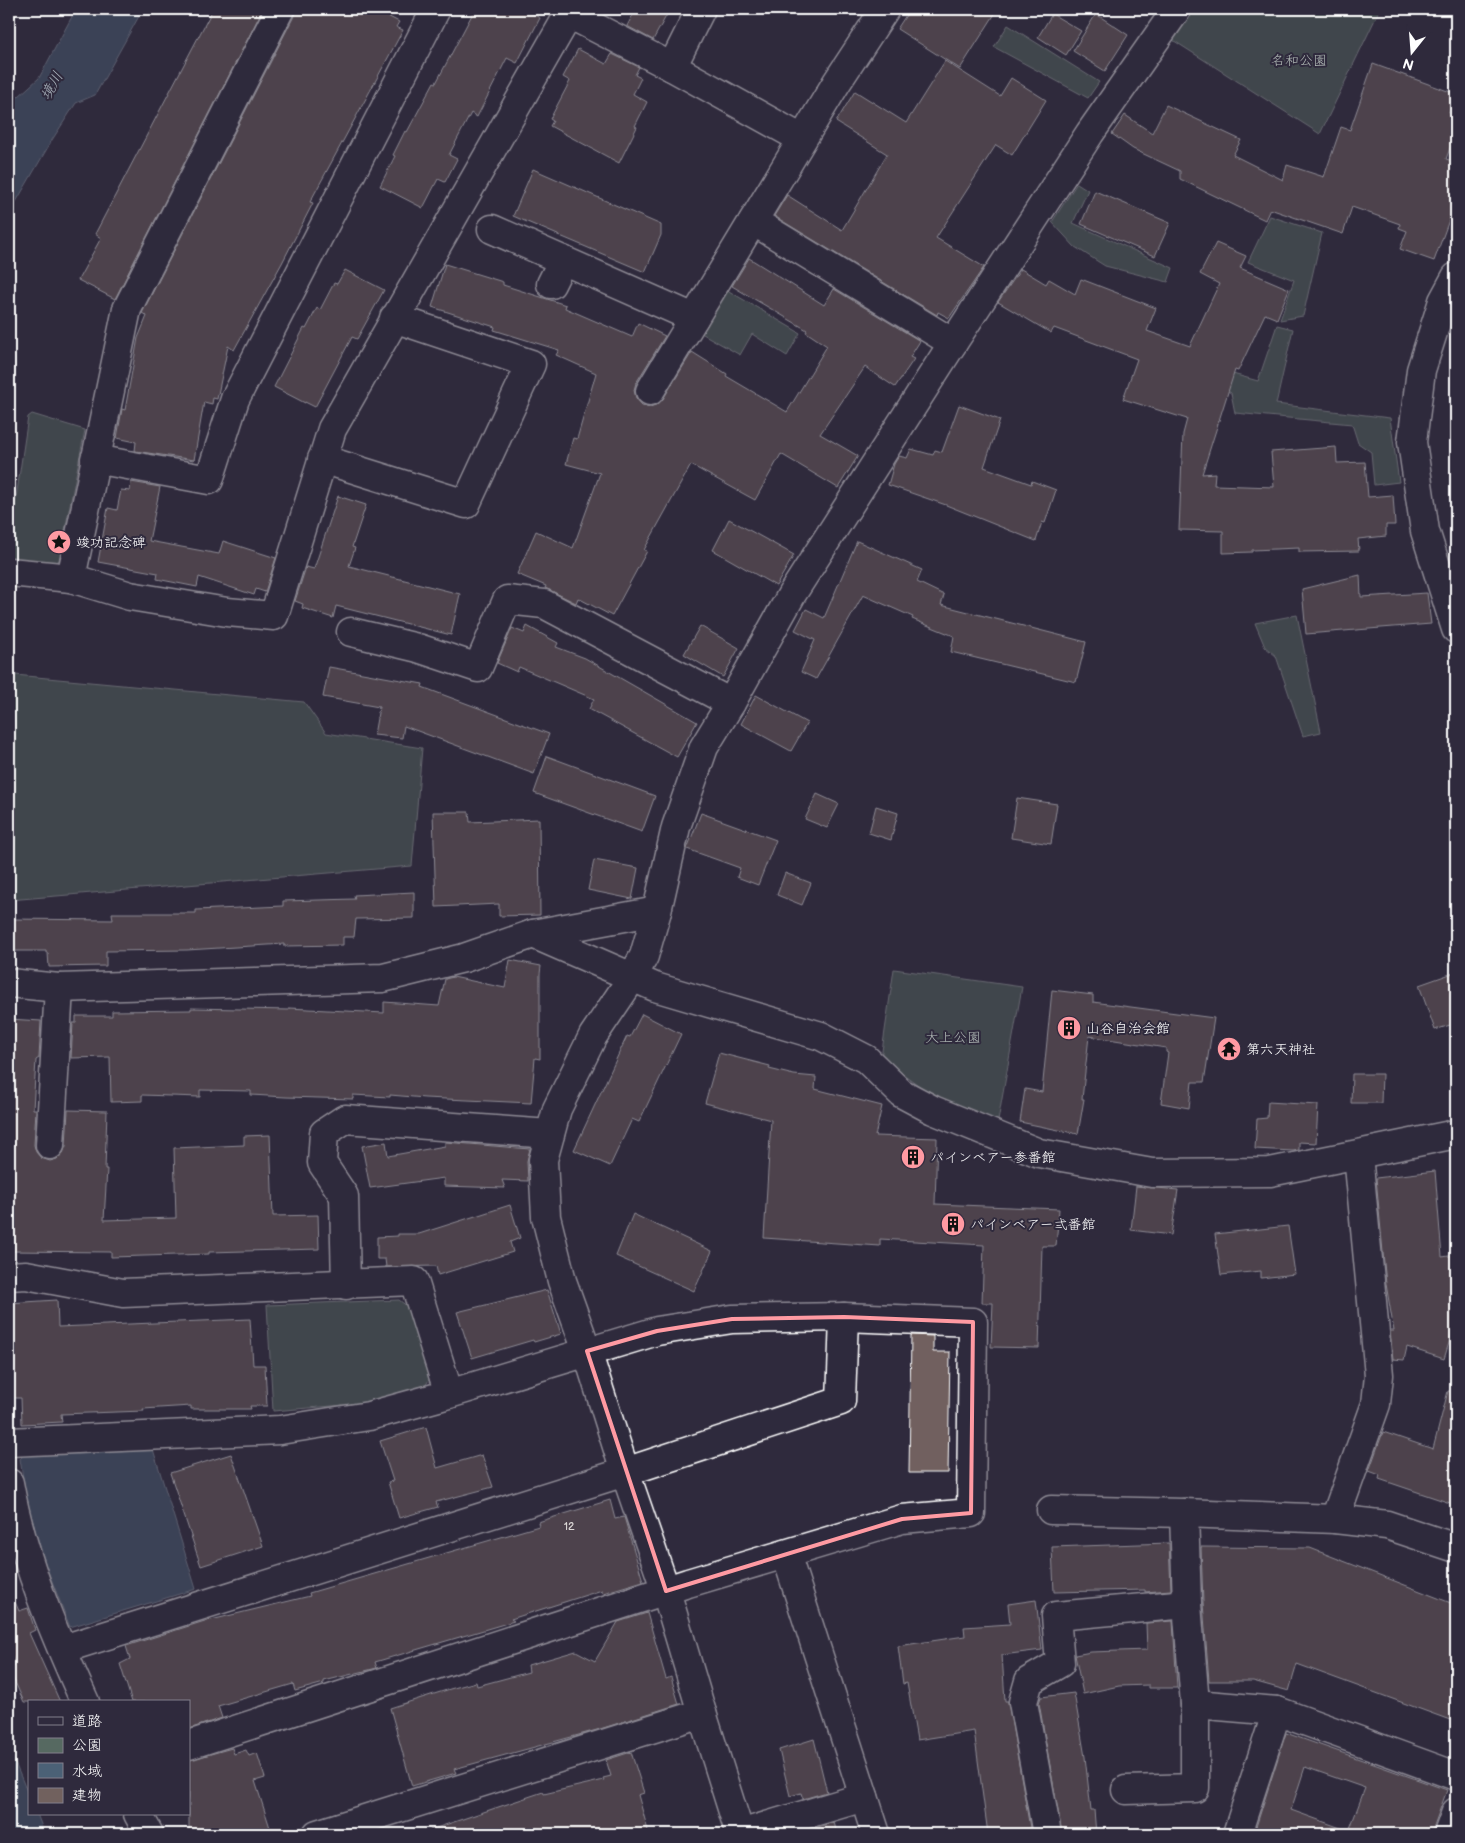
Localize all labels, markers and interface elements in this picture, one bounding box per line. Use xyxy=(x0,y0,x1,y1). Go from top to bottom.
north arrow xyxy=(1388,28,1438,78)
park label: 名和公園 xyxy=(1271,52,1327,69)
text: N xyxy=(1401,54,1416,74)
water label: 境川 xyxy=(36,68,68,104)
place icon: 竣功記念碑 xyxy=(46,529,72,555)
place label: 竣功記念碑 xyxy=(76,534,146,551)
building icon: 山谷自治会館 xyxy=(1056,1015,1082,1041)
place label: 山谷自治会館 xyxy=(1086,1020,1170,1037)
park label: 大上公園 xyxy=(925,1029,981,1046)
temple icon: 第六天神社 xyxy=(1216,1036,1242,1062)
place label: 第六天神社 xyxy=(1246,1041,1316,1058)
building icon: パインベアー参番館 xyxy=(900,1144,926,1170)
place label: パインベアー参番館 xyxy=(930,1149,1055,1166)
building icon: パインベアー弍番館 xyxy=(940,1211,966,1237)
place label: パインベアー弍番館 xyxy=(970,1216,1095,1233)
house number: 12 xyxy=(564,1520,575,1533)
legend xyxy=(28,1700,190,1816)
text: 道路 xyxy=(72,1712,102,1731)
text: 公園 xyxy=(72,1736,102,1755)
text: 水域 xyxy=(72,1762,102,1781)
text: 建物 xyxy=(72,1786,102,1805)

